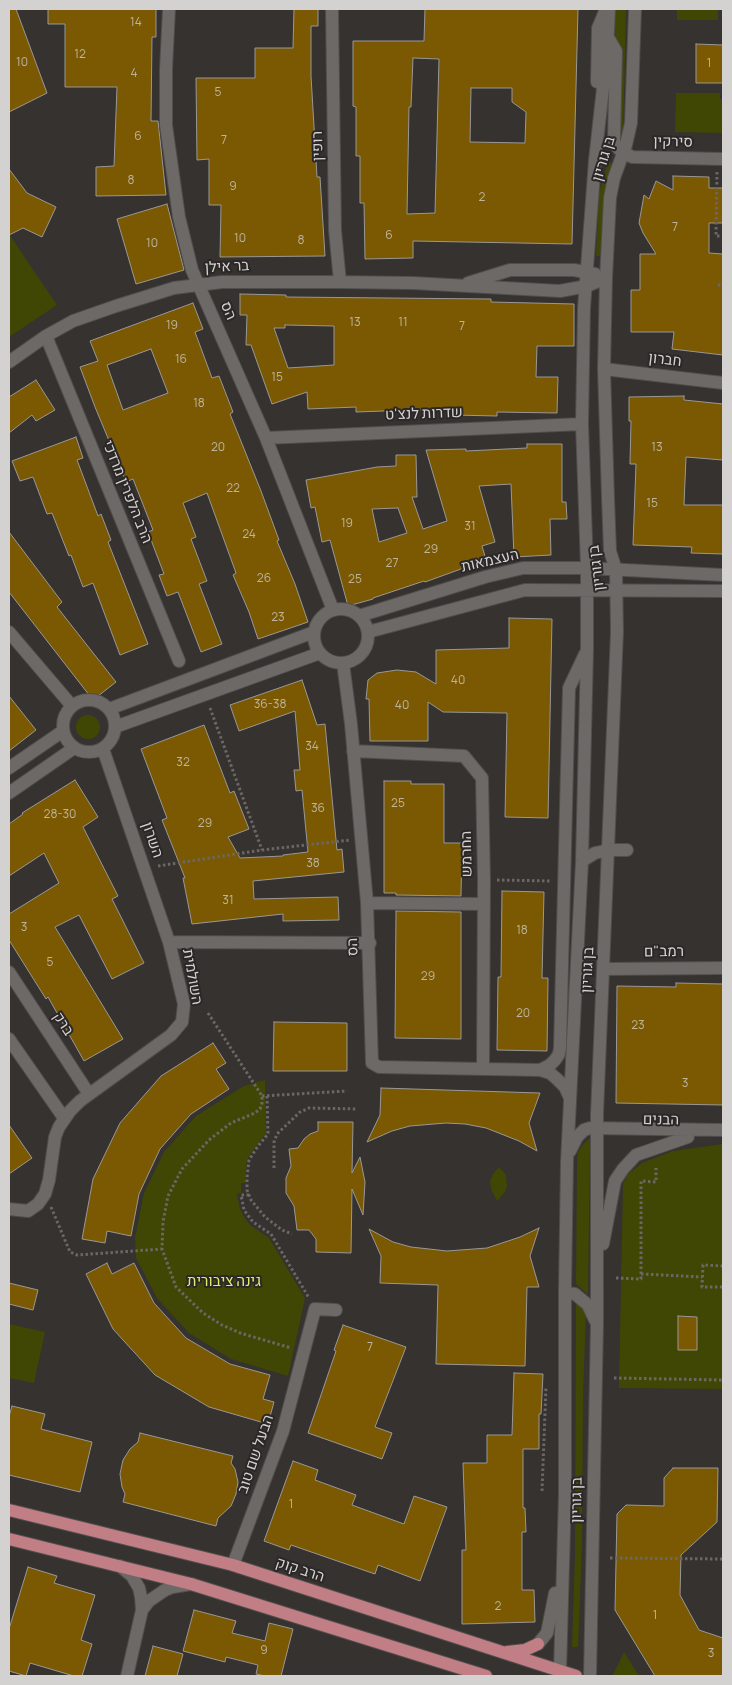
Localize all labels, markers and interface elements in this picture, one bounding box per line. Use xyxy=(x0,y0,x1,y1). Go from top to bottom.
house number: 14 xyxy=(130,16,142,30)
house number: 12 xyxy=(74,48,86,62)
house number: 10 xyxy=(16,56,28,70)
house number: 1 xyxy=(707,57,711,71)
house number: 4 xyxy=(130,67,138,81)
house number: 5 xyxy=(215,86,221,100)
house number: 6 xyxy=(134,130,142,144)
street label: רופין xyxy=(309,131,327,161)
street label: סירקין xyxy=(653,133,693,151)
house number: 7 xyxy=(221,134,227,148)
street label: בן גוריון xyxy=(589,134,619,184)
house number: 8 xyxy=(128,174,134,188)
house number: 9 xyxy=(229,180,237,194)
house number: 2 xyxy=(479,191,485,205)
house number: 7 xyxy=(672,221,678,235)
house number: 6 xyxy=(385,229,393,243)
house number: 10 xyxy=(234,232,246,246)
house number: 8 xyxy=(298,234,304,248)
house number: 10 xyxy=(146,237,158,251)
street label: בר אילן xyxy=(204,257,250,277)
street label: הס xyxy=(216,299,240,323)
house number: 13 xyxy=(349,316,361,330)
house number: 11 xyxy=(398,316,408,330)
house number: 19 xyxy=(166,319,178,333)
house number: 7 xyxy=(459,320,465,334)
street label: חברון xyxy=(647,349,683,371)
house number: 16 xyxy=(175,353,187,367)
house number: 15 xyxy=(271,371,283,385)
house number: 18 xyxy=(193,397,205,411)
street label: שדרות לנצ'ט xyxy=(385,404,463,424)
street label: הרב הלפרין מרדכי xyxy=(98,438,156,546)
house number: 20 xyxy=(211,441,225,455)
house number: 13 xyxy=(651,441,663,455)
house number: 22 xyxy=(226,482,240,496)
house number: 15 xyxy=(646,497,658,511)
house number: 19 xyxy=(341,517,353,531)
house number: 31 xyxy=(464,520,476,534)
house number: 24 xyxy=(242,528,256,542)
house number: 29 xyxy=(424,543,438,557)
street label: בן גוריון xyxy=(585,544,609,592)
street label: העצמאות xyxy=(459,546,521,576)
house number: 27 xyxy=(386,557,398,571)
house number: 26 xyxy=(257,572,271,586)
house number: 25 xyxy=(348,573,362,587)
house number: 23 xyxy=(271,611,285,625)
house number: 40 xyxy=(451,674,465,688)
house number: 36-38 xyxy=(254,698,286,712)
house number: 40 xyxy=(395,699,409,713)
house number: 34 xyxy=(305,740,319,754)
house number: 32 xyxy=(176,756,190,770)
house number: 25 xyxy=(391,797,405,811)
house number: 36 xyxy=(311,802,325,816)
house number: 28-30 xyxy=(44,808,76,822)
house number: 29 xyxy=(198,817,212,831)
street label: השרון xyxy=(137,820,167,860)
street label: החרמש xyxy=(458,830,476,878)
house number: 38 xyxy=(306,857,320,871)
house number: 31 xyxy=(222,894,234,908)
house number: 3 xyxy=(21,921,27,935)
house number: 18 xyxy=(516,924,528,938)
street label: הס xyxy=(344,938,362,956)
street label: רמב"ם xyxy=(644,943,684,961)
street label: בן גוריון xyxy=(578,947,598,993)
street label: השולמית xyxy=(178,948,206,1006)
house number: 5 xyxy=(47,956,53,970)
house number: 29 xyxy=(421,970,435,984)
house number: 20 xyxy=(516,1007,530,1021)
street label: ברק xyxy=(49,1009,77,1039)
house number: 23 xyxy=(631,1019,645,1033)
house number: 3 xyxy=(682,1077,688,1091)
street label: הבנים xyxy=(643,1111,679,1129)
park label: גינה ציבורית xyxy=(187,1273,261,1291)
house number: 7 xyxy=(367,1341,373,1355)
street label: הבעל שם טוב xyxy=(234,1412,278,1496)
street label: בן גוריון xyxy=(568,1477,586,1523)
house number: 1 xyxy=(289,1498,293,1512)
street label: הרב קוק xyxy=(273,1554,327,1586)
house number: 2 xyxy=(495,1600,501,1614)
house number: 1 xyxy=(653,1609,657,1623)
house number: 9 xyxy=(260,1644,268,1658)
house number: 3 xyxy=(708,1647,714,1661)

